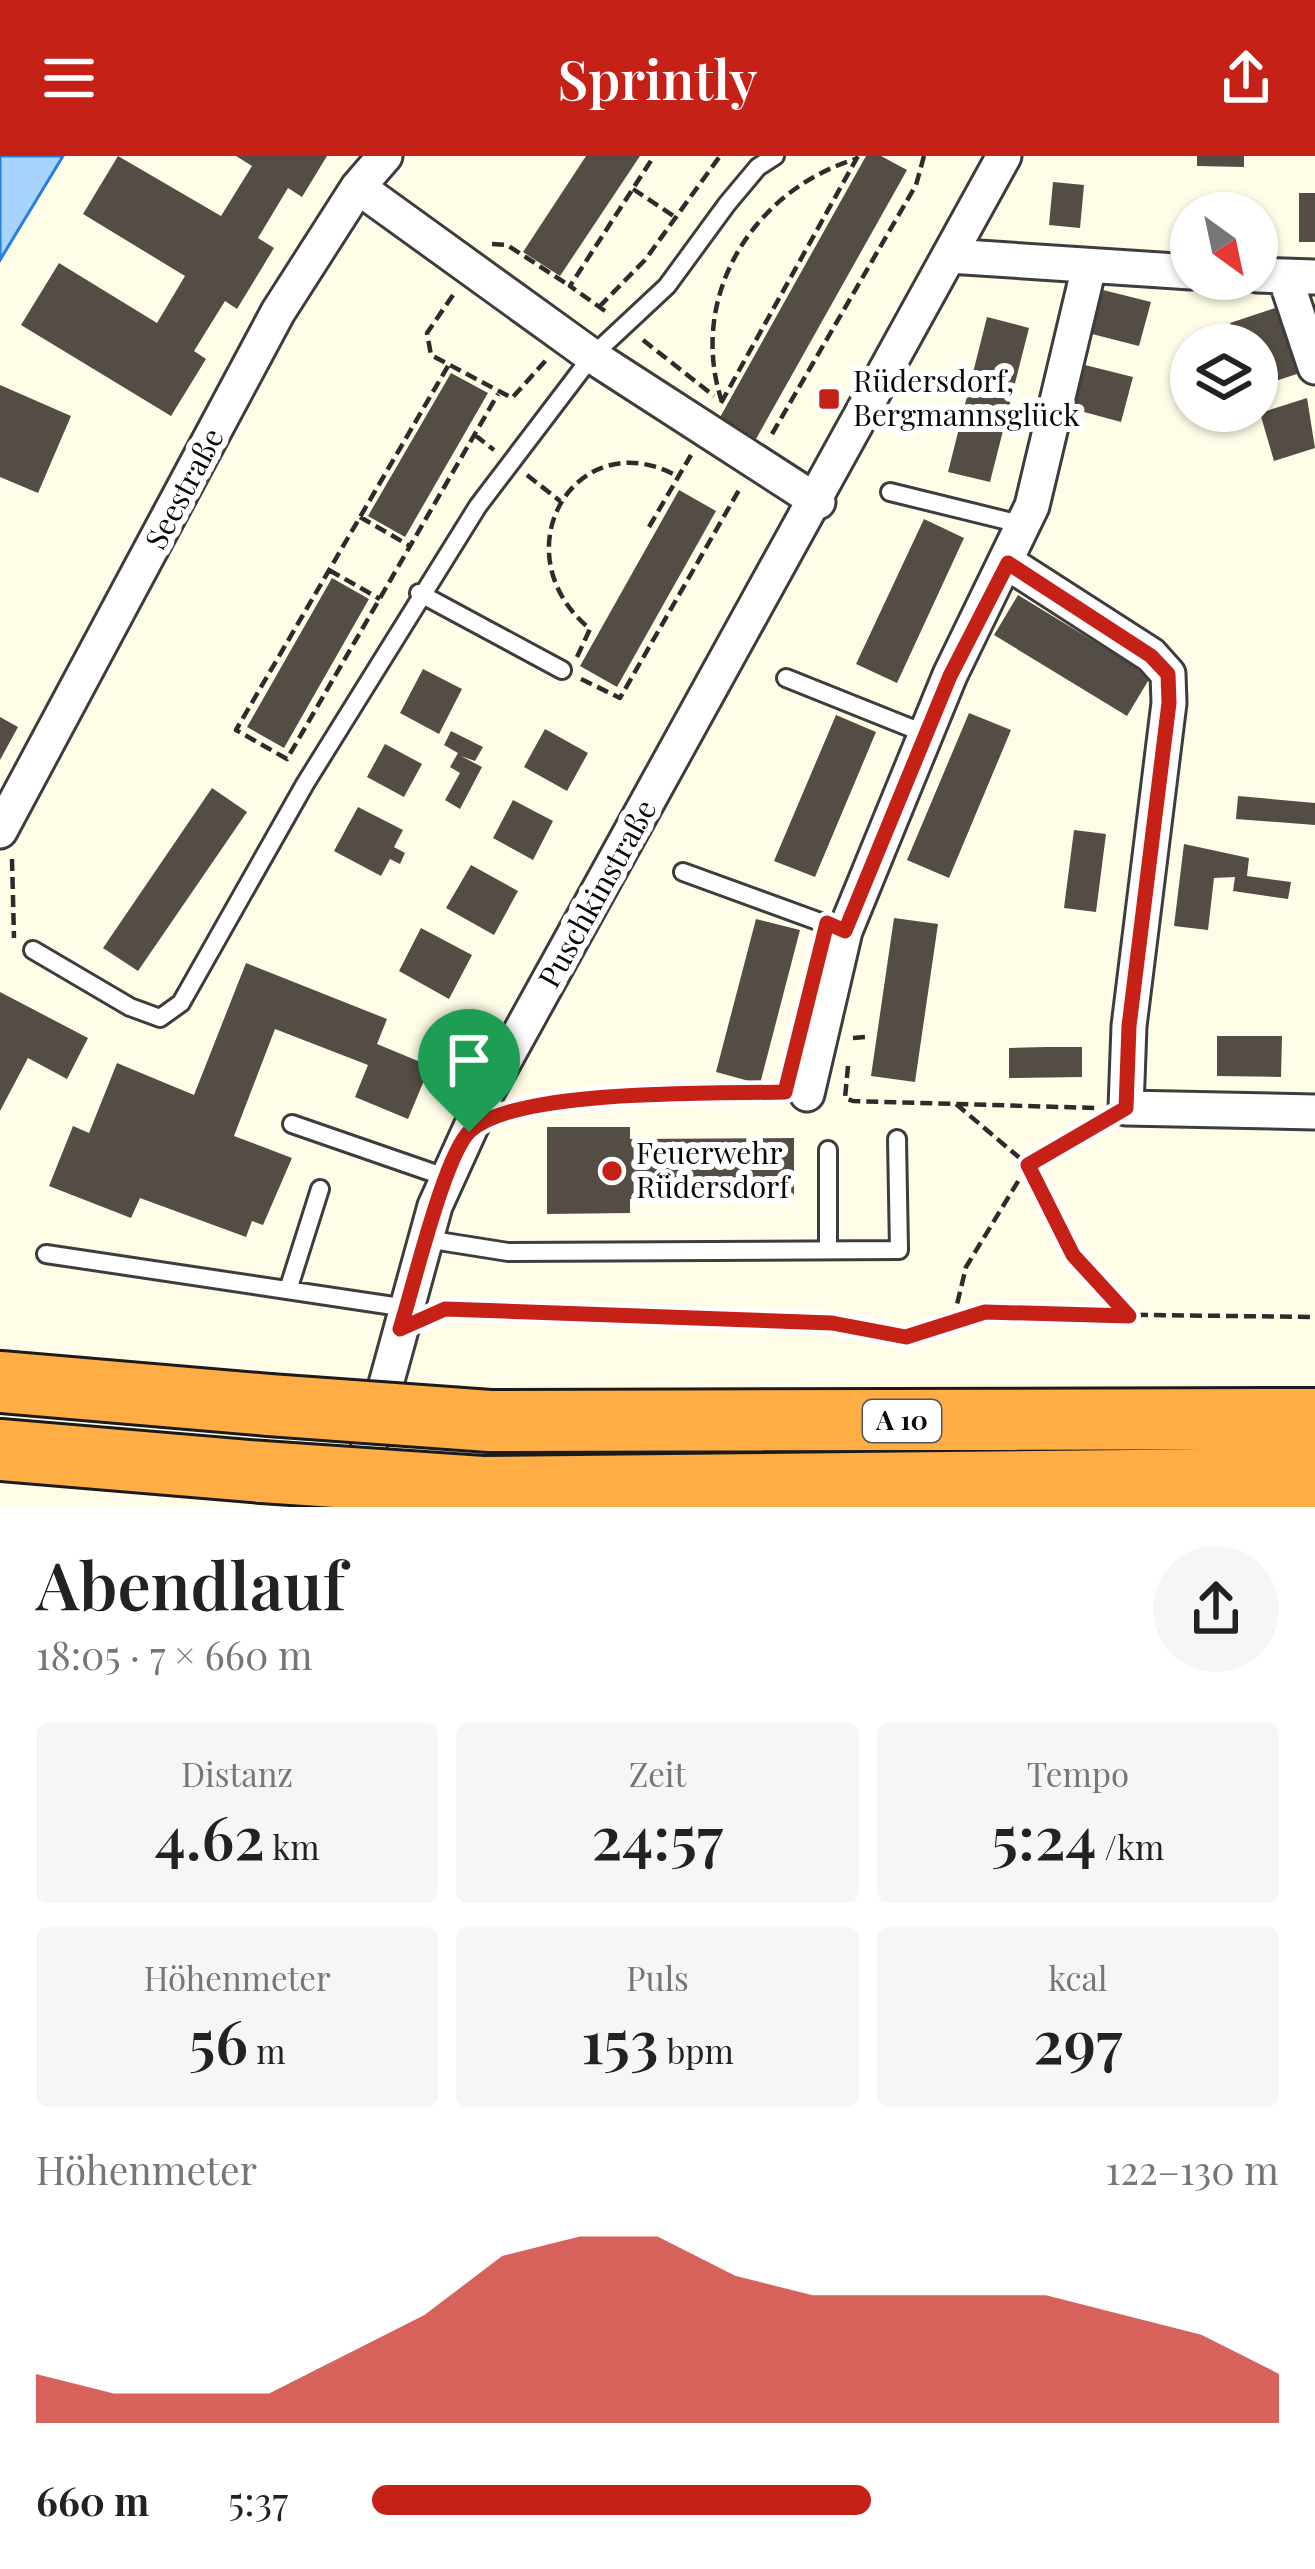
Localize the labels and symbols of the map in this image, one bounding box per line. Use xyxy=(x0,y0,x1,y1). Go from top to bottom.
north arrow xyxy=(1170,192,1278,300)
place label: Rüdersdorf, Bergmannsglück xyxy=(853,360,1080,434)
marker: Rüdersdorf, Bergmannsglück xyxy=(816,386,842,412)
street label: Seestraße xyxy=(135,421,232,556)
street label: Puschkinstraße xyxy=(528,792,664,994)
pin xyxy=(418,1009,520,1132)
place label: Feuerwehr Rüdersdorf xyxy=(636,1132,791,1206)
marker: Feuerwehr Rüdersdorf xyxy=(599,1158,625,1184)
road number: A 10 xyxy=(863,1400,941,1442)

